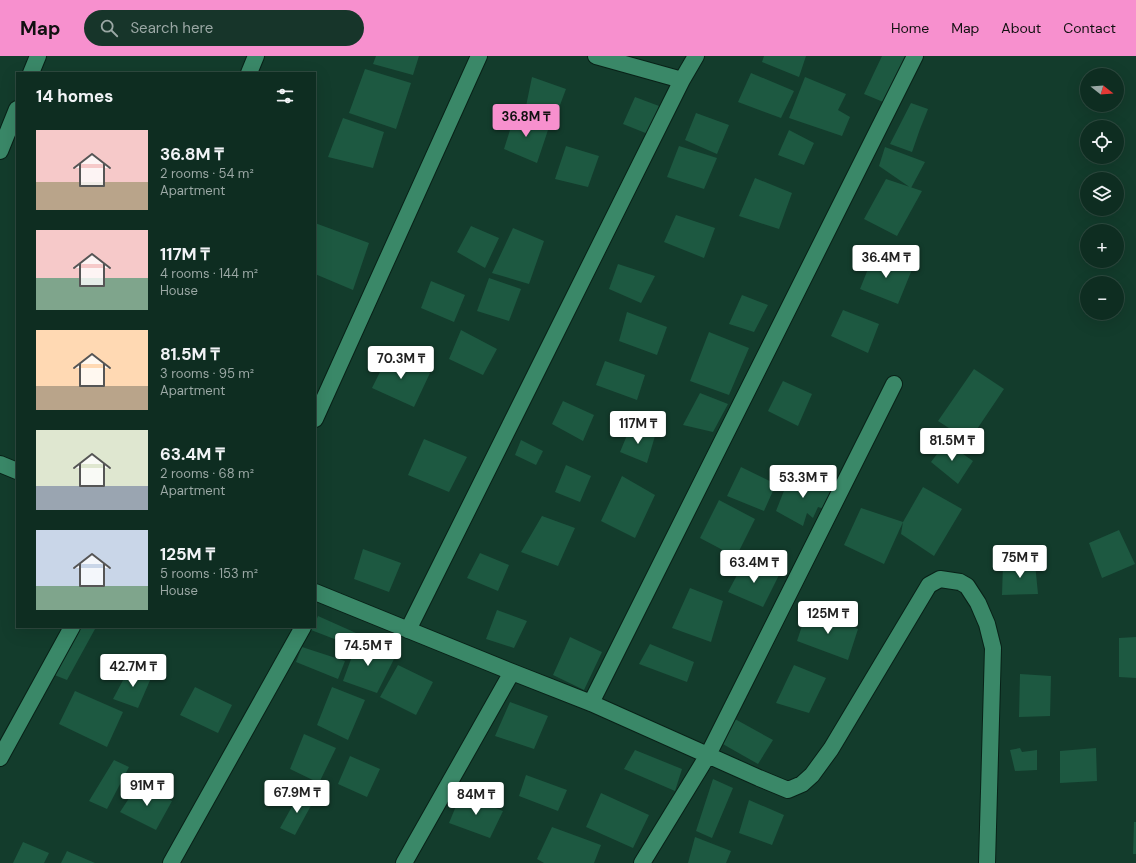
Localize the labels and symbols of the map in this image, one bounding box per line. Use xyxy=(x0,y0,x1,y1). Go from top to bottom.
north arrow xyxy=(1080,68,1124,112)
pin: 36.8M ₸ xyxy=(489,104,563,138)
pin: 36.4M ₸ xyxy=(849,245,923,279)
pin: 70.3M ₸ xyxy=(364,346,438,380)
pin: 117M ₸ xyxy=(605,411,671,445)
pin: 81.5M ₸ xyxy=(915,428,989,462)
pin: 53.3M ₸ xyxy=(766,465,840,499)
pin: 75M ₸ xyxy=(992,545,1048,579)
pin: 63.4M ₸ xyxy=(717,550,791,584)
pin: 125M ₸ xyxy=(795,601,861,635)
pin: 74.5M ₸ xyxy=(331,633,405,667)
pin: 42.7M ₸ xyxy=(96,654,170,688)
pin: 91M ₸ xyxy=(119,773,175,807)
pin: 67.9M ₸ xyxy=(260,780,334,814)
pin: 84M ₸ xyxy=(448,782,504,816)

